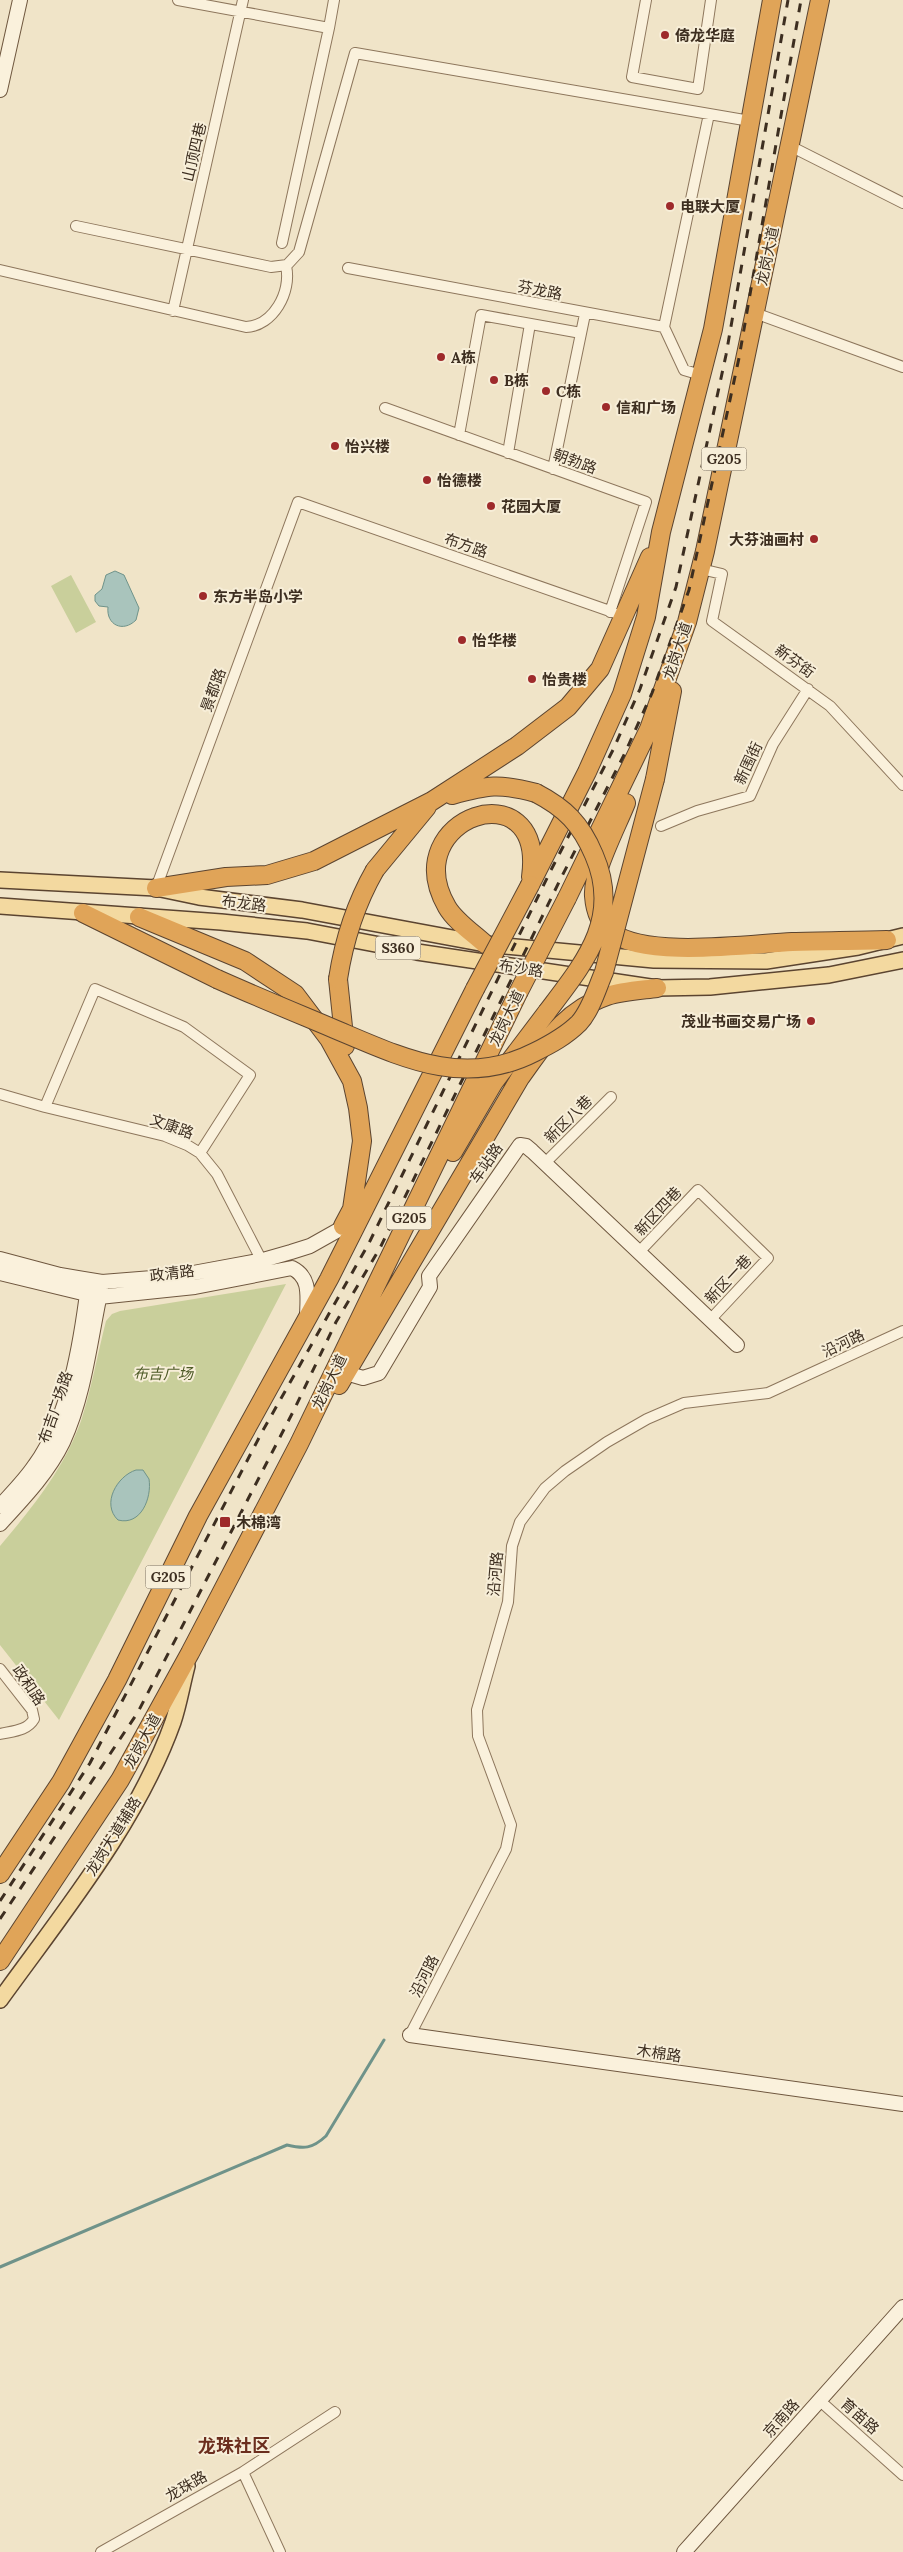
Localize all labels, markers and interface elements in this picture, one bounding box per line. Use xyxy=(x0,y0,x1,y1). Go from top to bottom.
place label: 倚龙华庭 xyxy=(675,26,735,45)
marker: 倚龙华庭 xyxy=(659,29,671,41)
street label: 山顶四巷 xyxy=(178,121,210,183)
place label: 电联大厦 xyxy=(680,197,740,216)
marker: 电联大厦 xyxy=(664,200,676,212)
street label: 龙岗大道 xyxy=(751,225,783,287)
street label: 芬龙路 xyxy=(516,276,564,304)
place label: A栋 xyxy=(451,348,476,367)
marker: A栋 xyxy=(435,351,447,363)
place label: B栋 xyxy=(504,371,529,390)
marker: B栋 xyxy=(488,374,500,386)
place label: C栋 xyxy=(556,382,581,401)
marker: C栋 xyxy=(540,385,552,397)
place label: 信和广场 xyxy=(616,398,676,417)
marker: 信和广场 xyxy=(600,401,612,413)
place label: 怡兴楼 xyxy=(345,437,390,456)
marker: 怡兴楼 xyxy=(329,440,341,452)
street label: 朝勃路 xyxy=(551,444,599,478)
road number: G205 xyxy=(702,448,746,470)
place label: 怡德楼 xyxy=(437,471,482,490)
marker: 怡德楼 xyxy=(421,474,433,486)
place label: 花园大厦 xyxy=(501,497,561,516)
marker: 花园大厦 xyxy=(485,500,497,512)
street label: 布方路 xyxy=(442,529,490,561)
place label: 大芬油画村 xyxy=(729,530,804,549)
marker: 大芬油画村 xyxy=(808,533,820,545)
place label: 东方半岛小学 xyxy=(213,587,303,606)
marker: 东方半岛小学 xyxy=(197,590,209,602)
street label: 龙岗大道 xyxy=(658,620,696,682)
place label: 怡华楼 xyxy=(472,631,517,650)
marker: 怡华楼 xyxy=(456,634,468,646)
street label: 新芬街 xyxy=(771,640,819,682)
street label: 景都路 xyxy=(196,666,230,714)
place label: 怡贵楼 xyxy=(542,670,587,689)
marker: 怡贵楼 xyxy=(526,673,538,685)
street label: 新围街 xyxy=(730,739,766,787)
street label: 布龙路 xyxy=(221,891,267,915)
road number: S360 xyxy=(376,936,420,960)
street label: 布沙路 xyxy=(497,955,545,981)
street label: 龙岗大道 xyxy=(484,987,528,1049)
place label: 茂业书画交易广场 xyxy=(681,1012,801,1031)
marker: 茂业书画交易广场 xyxy=(805,1015,817,1027)
street label: 新区八巷 xyxy=(540,1091,596,1147)
street label: 文康路 xyxy=(148,1109,196,1143)
street label: 车站路 xyxy=(465,1139,507,1187)
street label: 新区四巷 xyxy=(631,1183,685,1239)
road number: G205 xyxy=(386,1206,432,1230)
street label: 新区一巷 xyxy=(701,1251,755,1307)
street label: 政清路 xyxy=(149,1261,195,1285)
street label: 沿河路 xyxy=(819,1325,867,1361)
street label: 龙岗大道 xyxy=(307,1351,351,1413)
park label: 布吉广场 xyxy=(133,1364,195,1383)
street label: 布吉广场路 xyxy=(34,1368,76,1446)
place label: 木棉湾 xyxy=(236,1513,281,1532)
marker: 木棉湾 xyxy=(218,1515,232,1529)
street label: 沿河路 xyxy=(484,1551,506,1597)
road number: G205 xyxy=(146,1565,190,1588)
street label: 政和路 xyxy=(9,1661,49,1709)
street label: 龙岗大道 xyxy=(119,1710,165,1772)
street label: 龙岗大道辅路 xyxy=(81,1793,145,1879)
street label: 沿河路 xyxy=(405,1952,443,2000)
street label: 木棉路 xyxy=(635,2040,683,2066)
street label: 育苗路 xyxy=(837,2394,883,2438)
street label: 京南路 xyxy=(759,2395,803,2441)
district label: 龙珠社区 xyxy=(198,2434,270,2457)
street label: 龙珠路 xyxy=(162,2467,210,2505)

